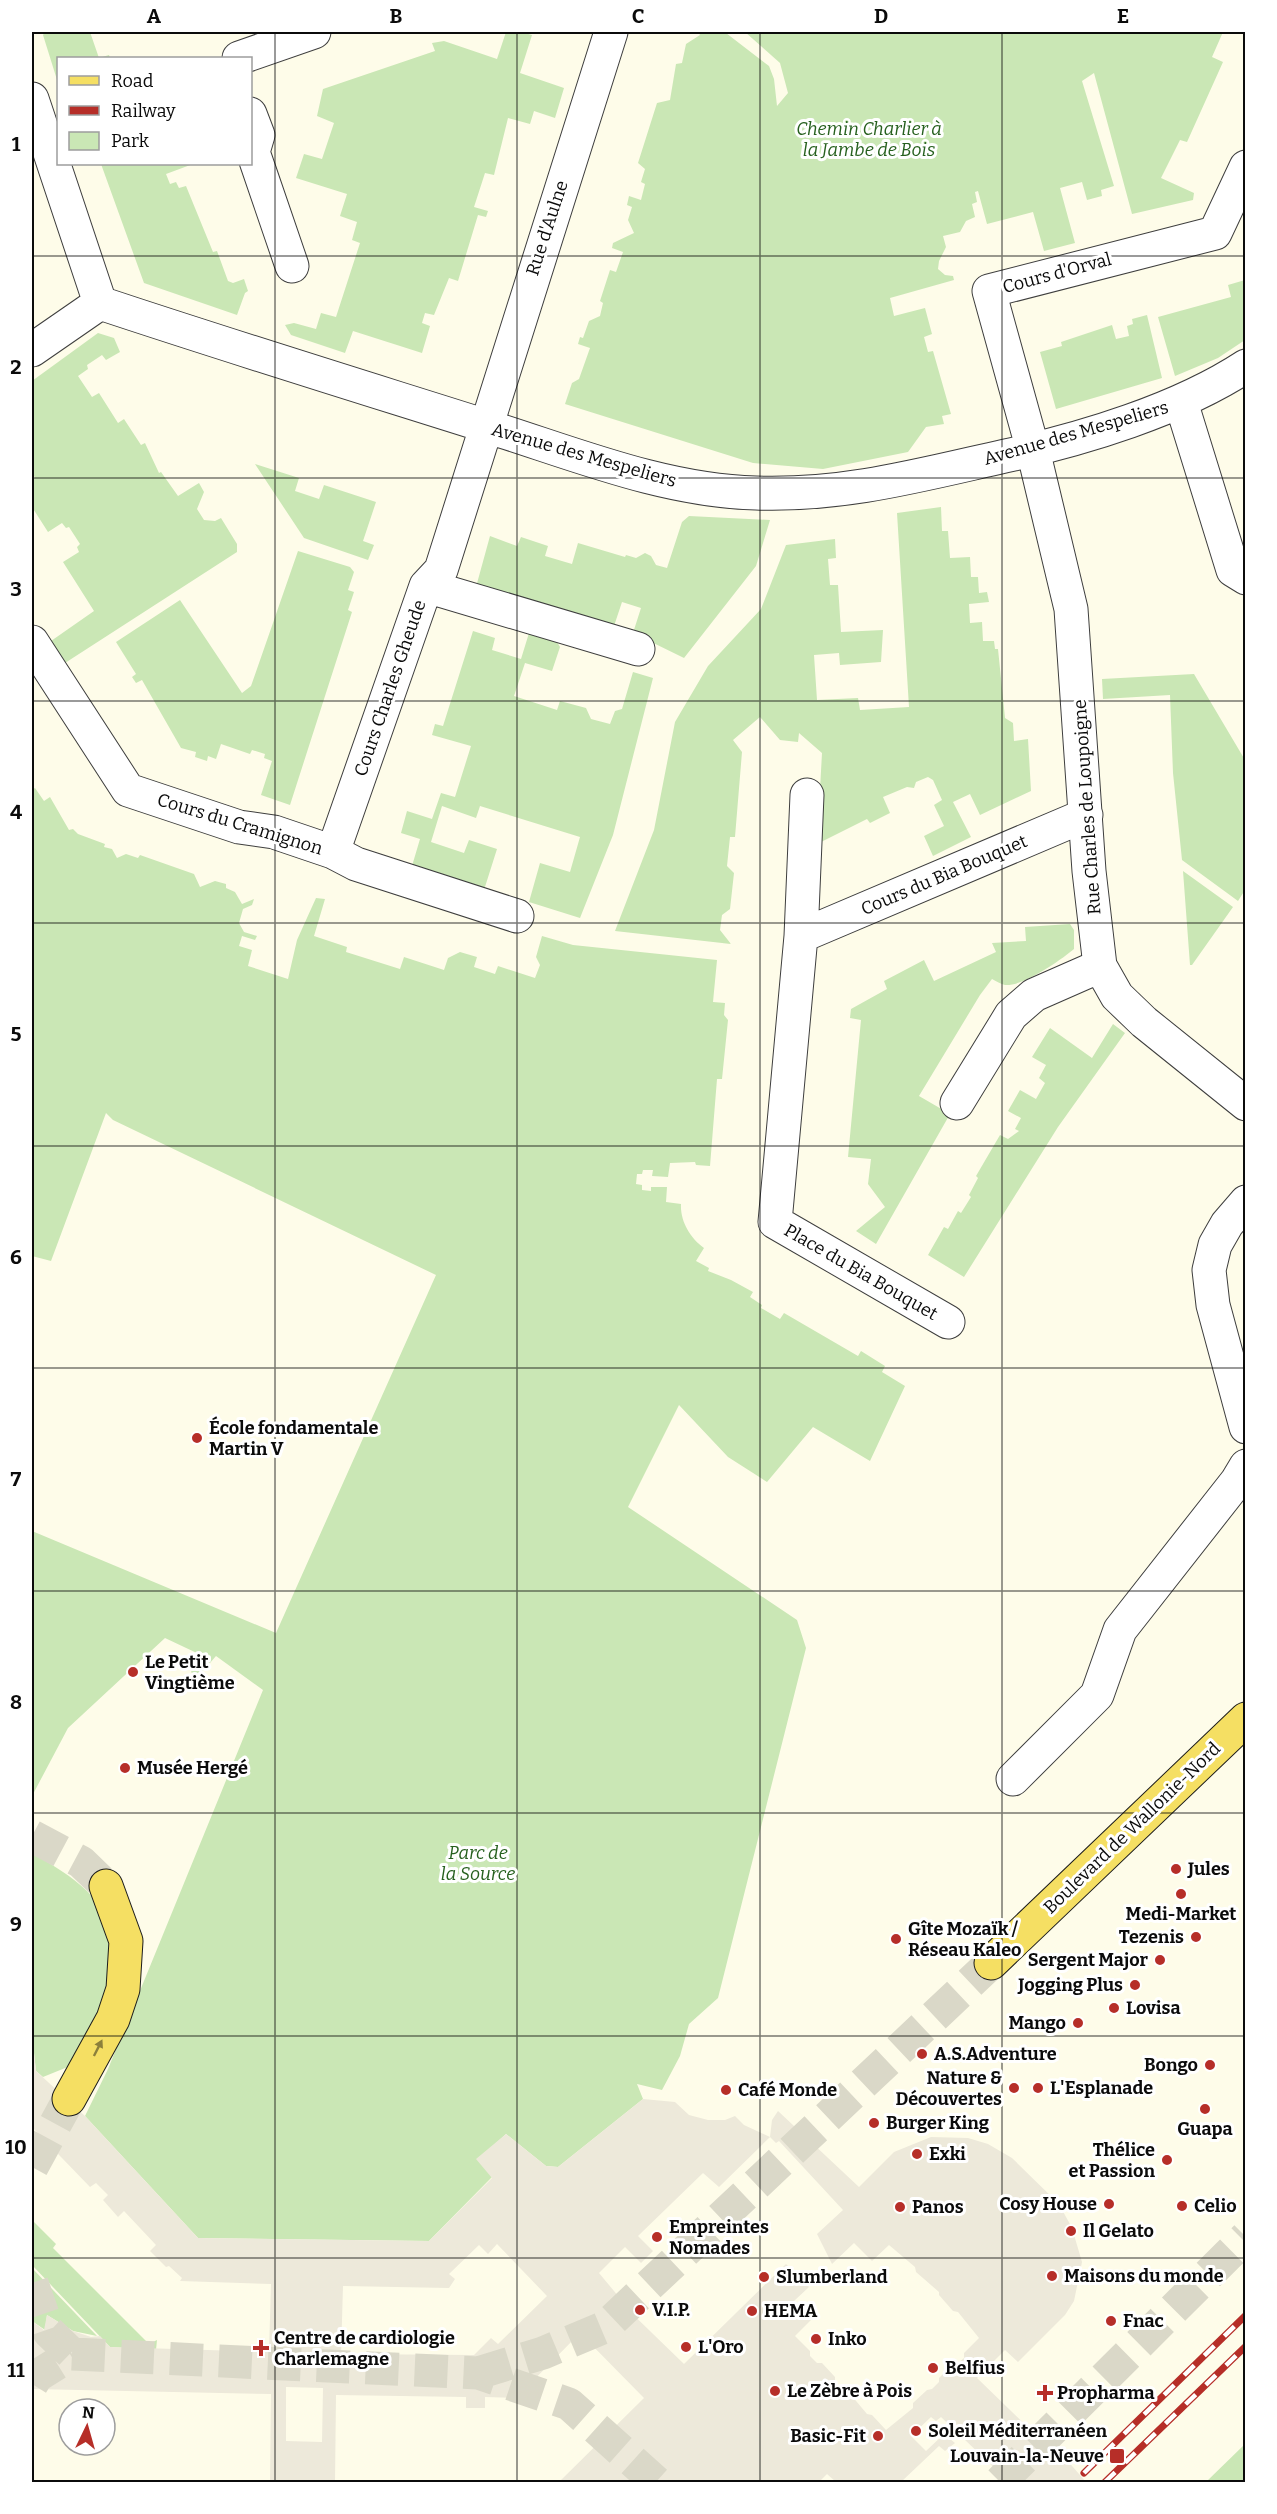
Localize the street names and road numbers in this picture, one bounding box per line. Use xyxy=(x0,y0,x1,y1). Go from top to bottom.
street label: Rue d'Aulne xyxy=(521,178,573,278)
street label: Cours d'Orval xyxy=(1000,248,1114,298)
street label: Avenue des Mespeliers xyxy=(981,396,1171,470)
street label: Avenue des Mespeliers xyxy=(489,418,679,492)
street label: Cours Charles Gheude xyxy=(349,597,431,779)
street label: Rue Charles de Loupoigne xyxy=(1068,698,1106,916)
street label: Cours du Cramignon xyxy=(155,788,326,860)
street label: Cours du Bia Bouquet xyxy=(857,830,1031,920)
street label: Place du Bia Bouquet xyxy=(780,1219,942,1325)
street label: Boulevard de Wallonie-Nord xyxy=(1039,1737,1225,1918)

